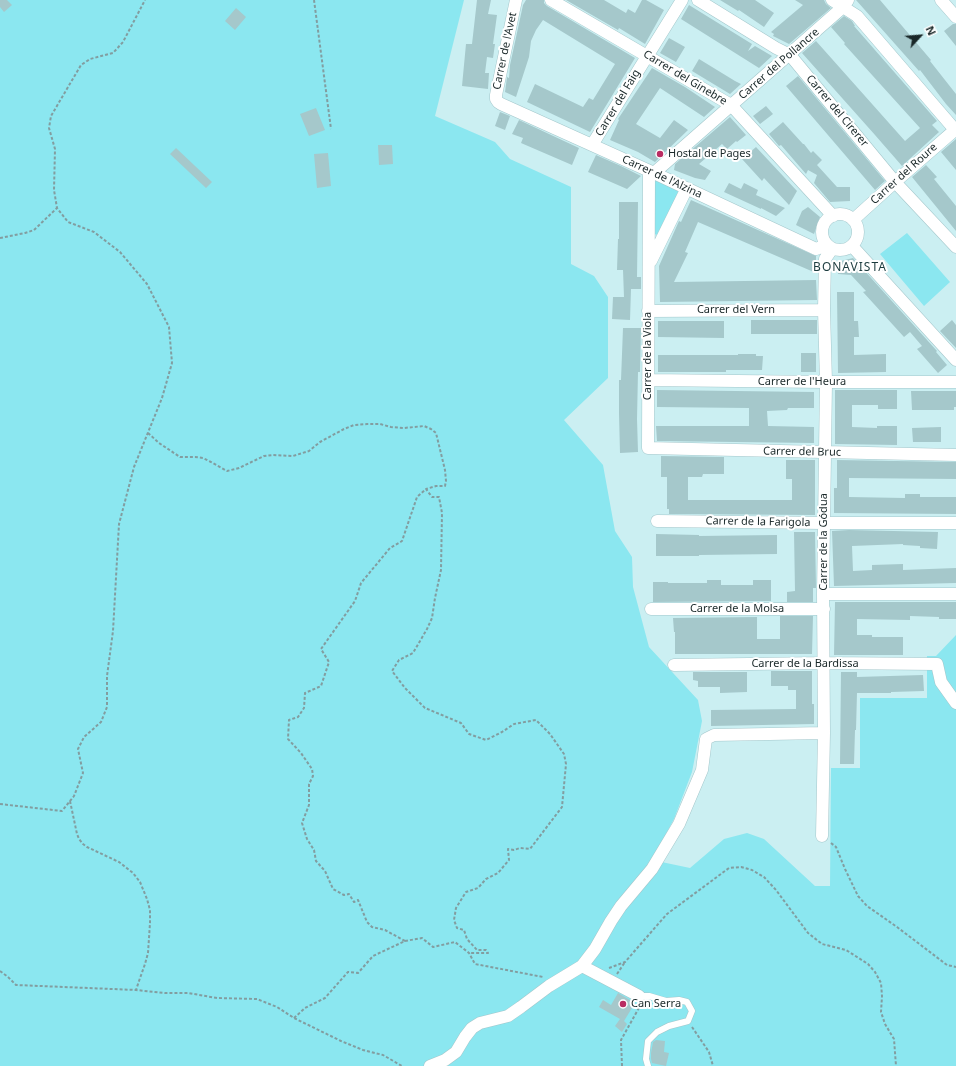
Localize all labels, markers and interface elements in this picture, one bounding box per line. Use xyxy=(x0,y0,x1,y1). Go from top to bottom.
street label: Carrer de l'Avet xyxy=(490,11,520,91)
north arrow xyxy=(900,16,940,56)
text: N xyxy=(923,23,940,38)
street label: Carrer del Pollancre xyxy=(736,26,822,102)
street label: Carrer del Ginebre xyxy=(641,48,729,108)
street label: Carrer del Faig xyxy=(593,67,643,139)
street label: Carrer del Cirerer xyxy=(803,72,871,150)
street label: Carrer del Roure xyxy=(868,141,940,207)
place label: Hostal de Pages xyxy=(668,147,751,161)
marker: Hostal de Pages xyxy=(655,149,665,159)
street label: Carrer de l'Alzina xyxy=(620,153,704,201)
district label: BONAVISTA xyxy=(813,261,887,275)
street label: Carrer del Vern xyxy=(697,303,775,317)
street label: Carrer de la Viola xyxy=(641,312,655,400)
street label: Carrer de l'Heura xyxy=(758,375,846,389)
street label: Carrer del Bruc xyxy=(763,445,841,459)
street label: Carrer de la Gódua xyxy=(817,493,831,591)
street label: Carrer de la Farigola xyxy=(705,514,811,530)
street label: Carrer de la Molsa xyxy=(690,602,784,616)
street label: Carrer de la Bardissa xyxy=(751,657,859,671)
place label: Can Serra xyxy=(631,997,681,1011)
marker: Can Serra xyxy=(618,999,628,1009)

